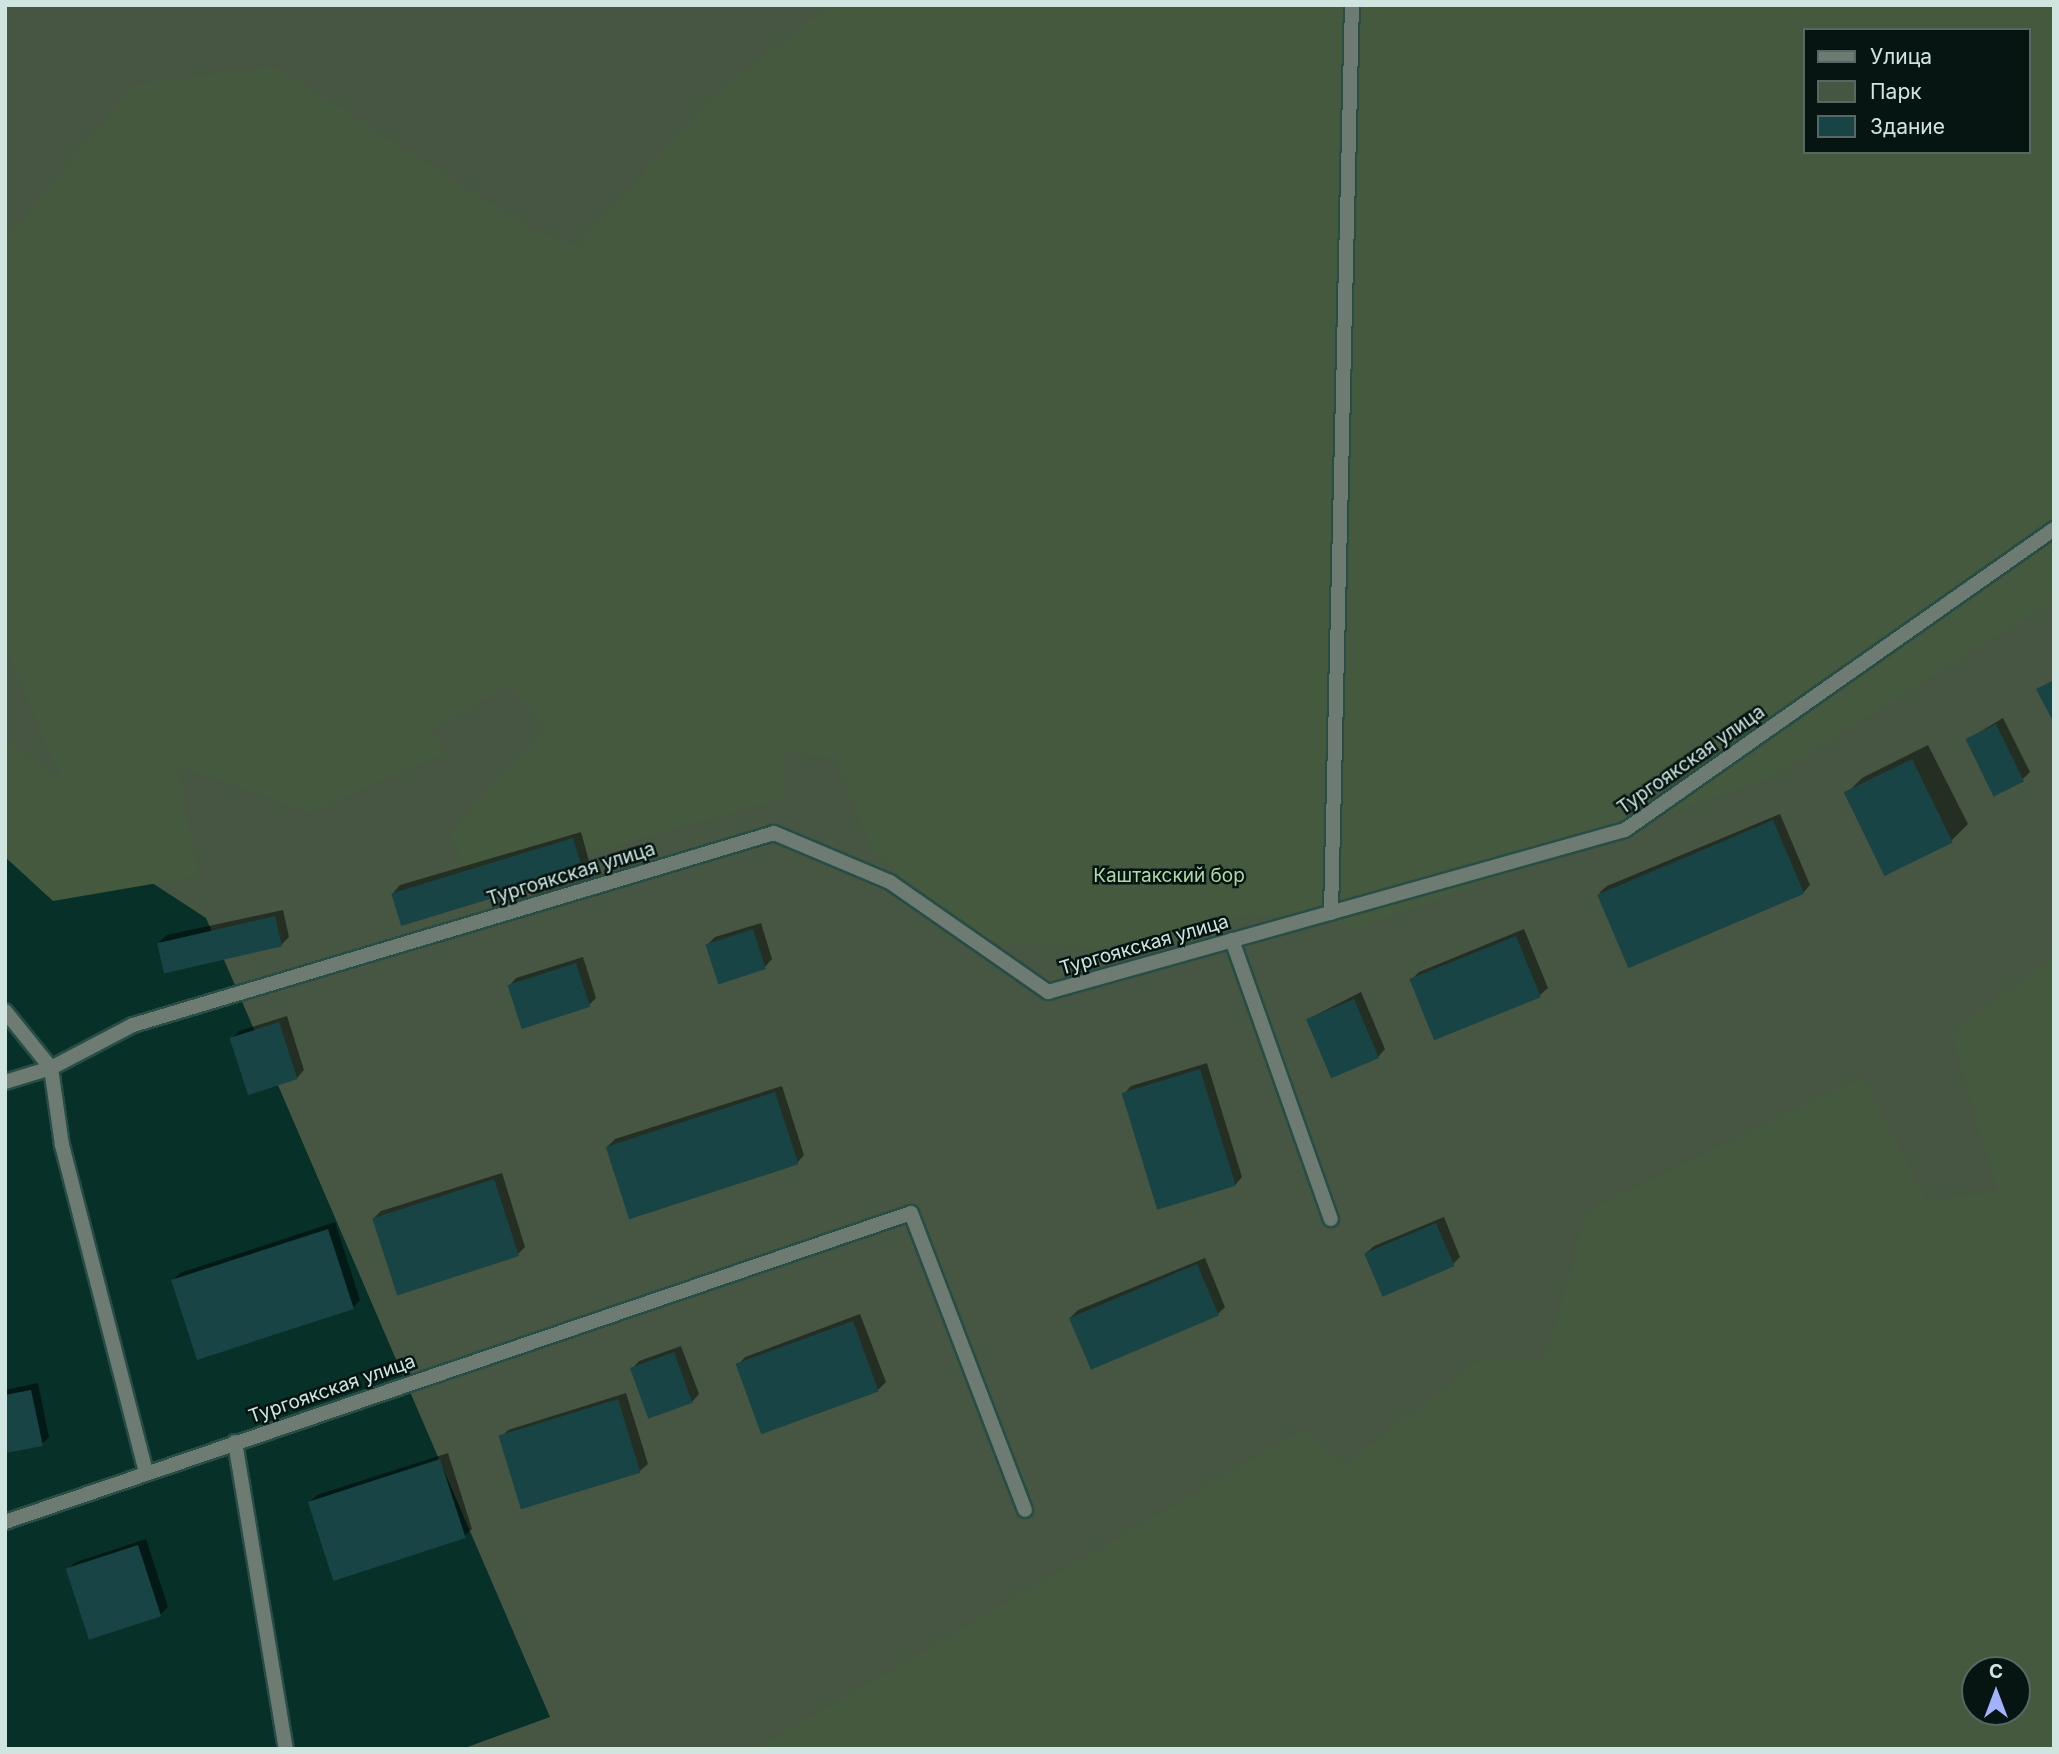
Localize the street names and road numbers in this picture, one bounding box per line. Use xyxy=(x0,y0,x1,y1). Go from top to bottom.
street label: Тургоякская улица xyxy=(1613,701,1769,819)
street label: Тургоякская улица xyxy=(484,838,658,910)
street label: Тургоякская улица xyxy=(1057,910,1231,980)
street label: Тургоякская улица xyxy=(246,1350,418,1428)

